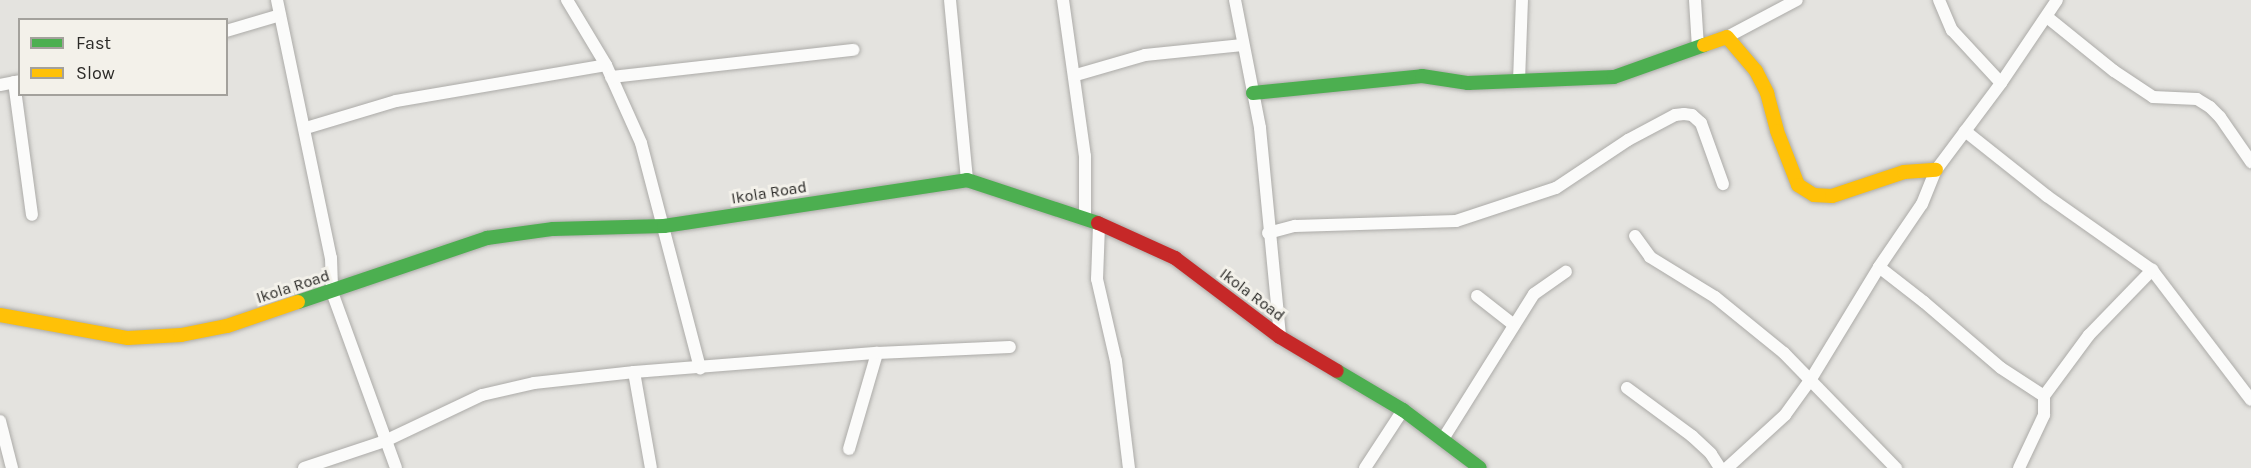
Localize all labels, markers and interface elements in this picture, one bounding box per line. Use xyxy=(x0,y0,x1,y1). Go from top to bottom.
legend xyxy=(18,18,228,96)
text: Fast xyxy=(76,32,111,54)
text: Slow xyxy=(76,62,115,84)
street label: Ikola Road xyxy=(730,178,808,208)
street label: Ikola Road xyxy=(1216,264,1288,326)
street label: Ikola Road xyxy=(254,266,332,308)

